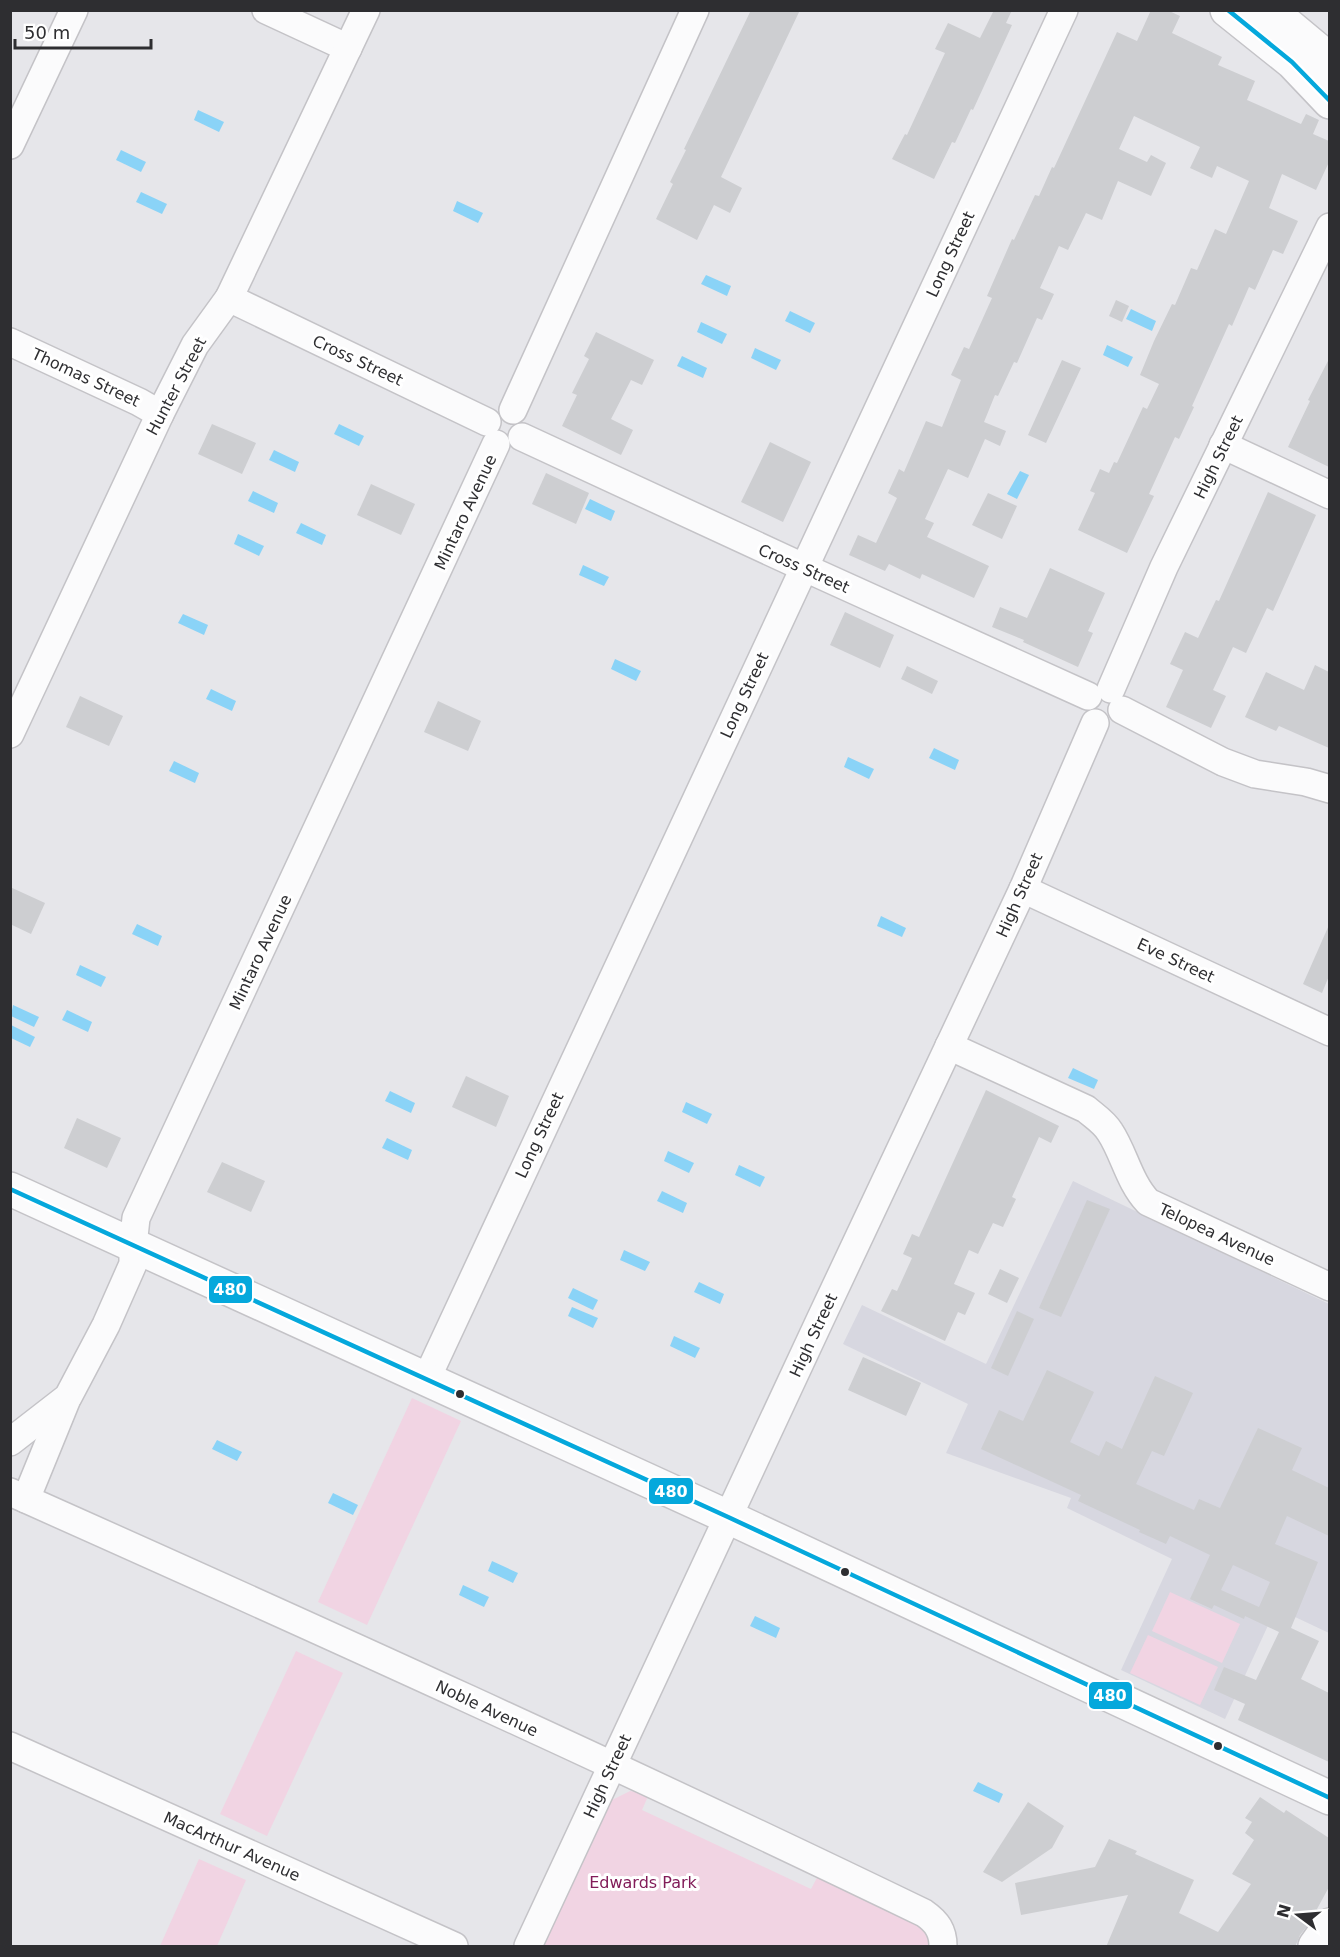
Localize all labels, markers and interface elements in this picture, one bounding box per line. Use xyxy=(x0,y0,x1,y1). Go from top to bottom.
scale bar xyxy=(15,12,152,50)
text: 50 m xyxy=(24,22,70,43)
street label: Long Street xyxy=(922,208,979,300)
street label: Cross Street xyxy=(310,331,406,390)
street label: Hunter Street xyxy=(143,334,210,439)
street label: Thomas Street xyxy=(28,344,143,411)
street label: High Street xyxy=(1190,412,1247,502)
street label: Mintaro Avenue xyxy=(430,452,500,573)
street label: Cross Street xyxy=(755,540,852,597)
street label: Long Street xyxy=(716,649,773,741)
street label: High Street xyxy=(992,850,1047,940)
street label: Mintaro Avenue xyxy=(225,892,295,1013)
street label: Eve Street xyxy=(1134,934,1217,987)
street label: Long Street xyxy=(511,1089,568,1181)
street label: Telopea Avenue xyxy=(1155,1199,1278,1270)
line badge: 480 xyxy=(208,1275,253,1304)
text: 480 xyxy=(213,1280,247,1299)
street label: High Street xyxy=(786,1290,841,1380)
unlabelled marker xyxy=(454,1388,466,1400)
line badge: 480 xyxy=(648,1477,694,1505)
text: 480 xyxy=(654,1482,688,1501)
unlabelled marker xyxy=(839,1566,851,1578)
street label: Noble Avenue xyxy=(433,1676,541,1740)
line badge: 480 xyxy=(1088,1681,1133,1710)
text: 480 xyxy=(1093,1686,1127,1705)
street label: High Street xyxy=(580,1731,635,1821)
unlabelled marker xyxy=(1212,1740,1224,1752)
street label: MacArthur Avenue xyxy=(161,1808,303,1885)
park label: Edwards Park xyxy=(589,1873,698,1892)
north arrow xyxy=(1268,1885,1328,1945)
text: N xyxy=(1273,1902,1295,1920)

